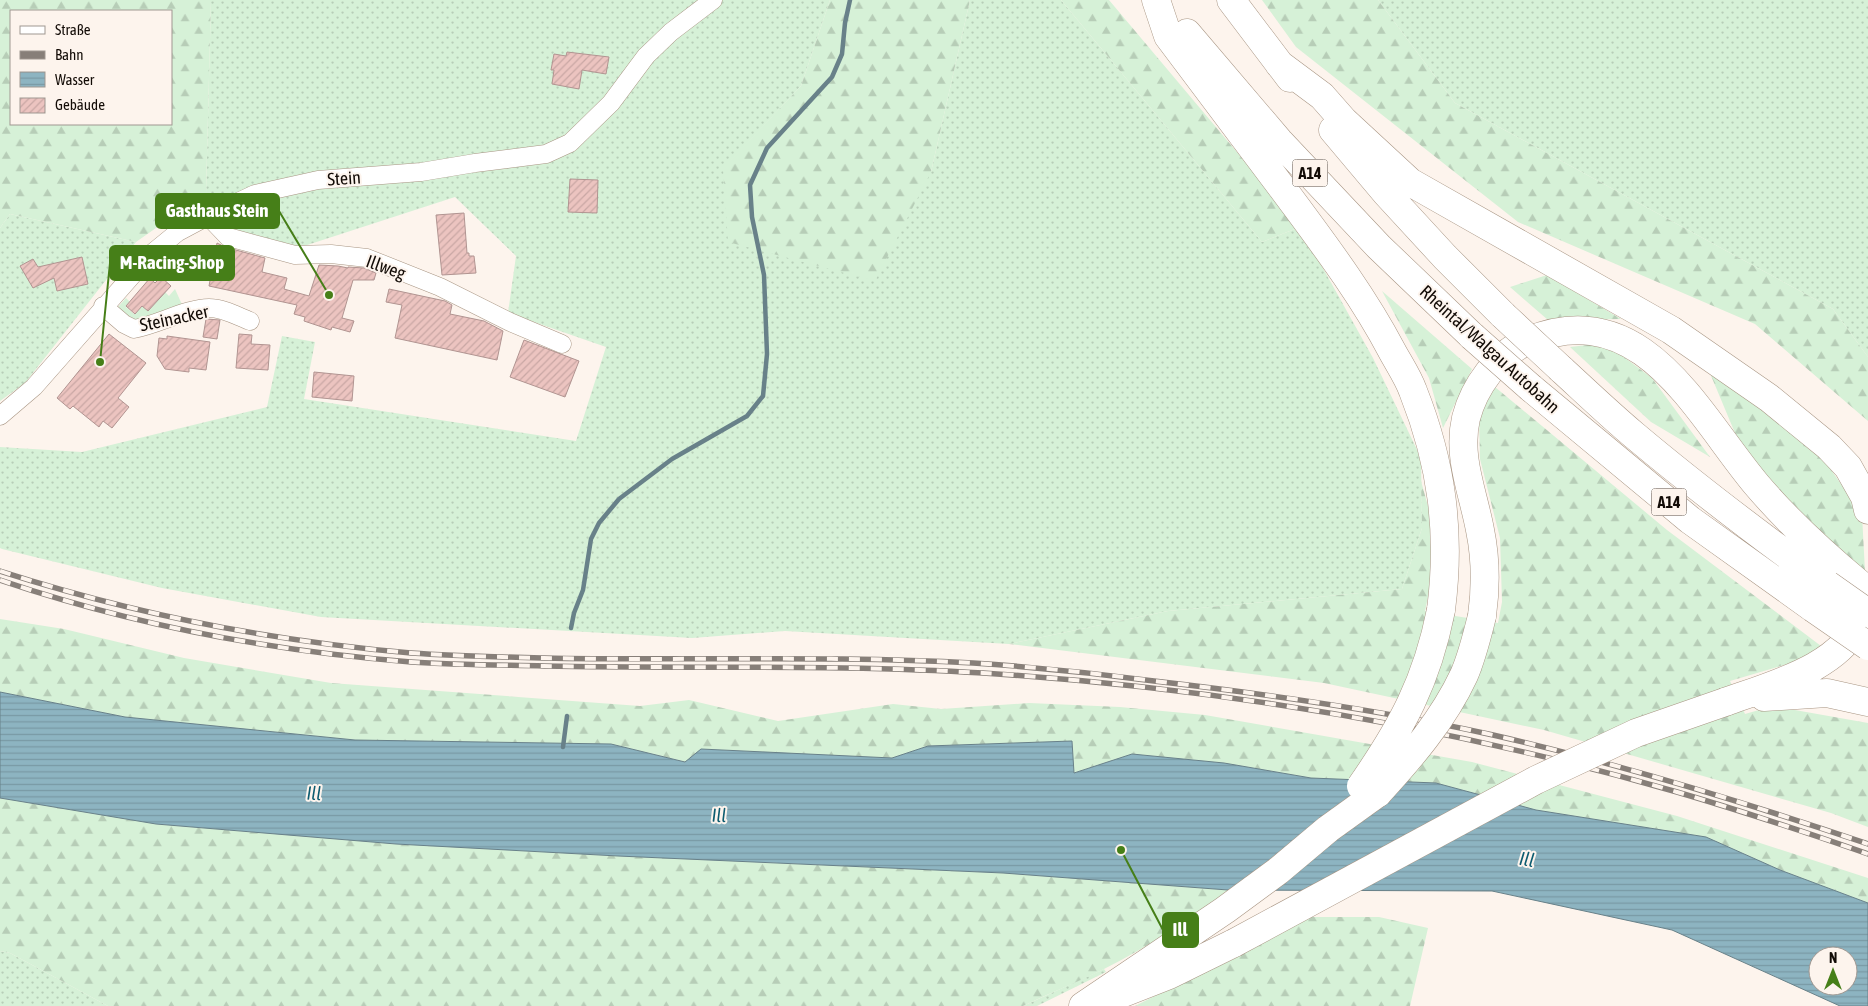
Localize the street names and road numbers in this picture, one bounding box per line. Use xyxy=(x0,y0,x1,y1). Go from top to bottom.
road number: A14 xyxy=(1292,160,1328,187)
street label: Stein xyxy=(327,166,361,190)
street label: Illweg xyxy=(363,250,409,284)
street label: Rheintal/Walgau Autobahn xyxy=(1416,281,1564,417)
street label: Steinacker xyxy=(138,300,211,336)
road number: A14 xyxy=(1652,488,1686,516)

